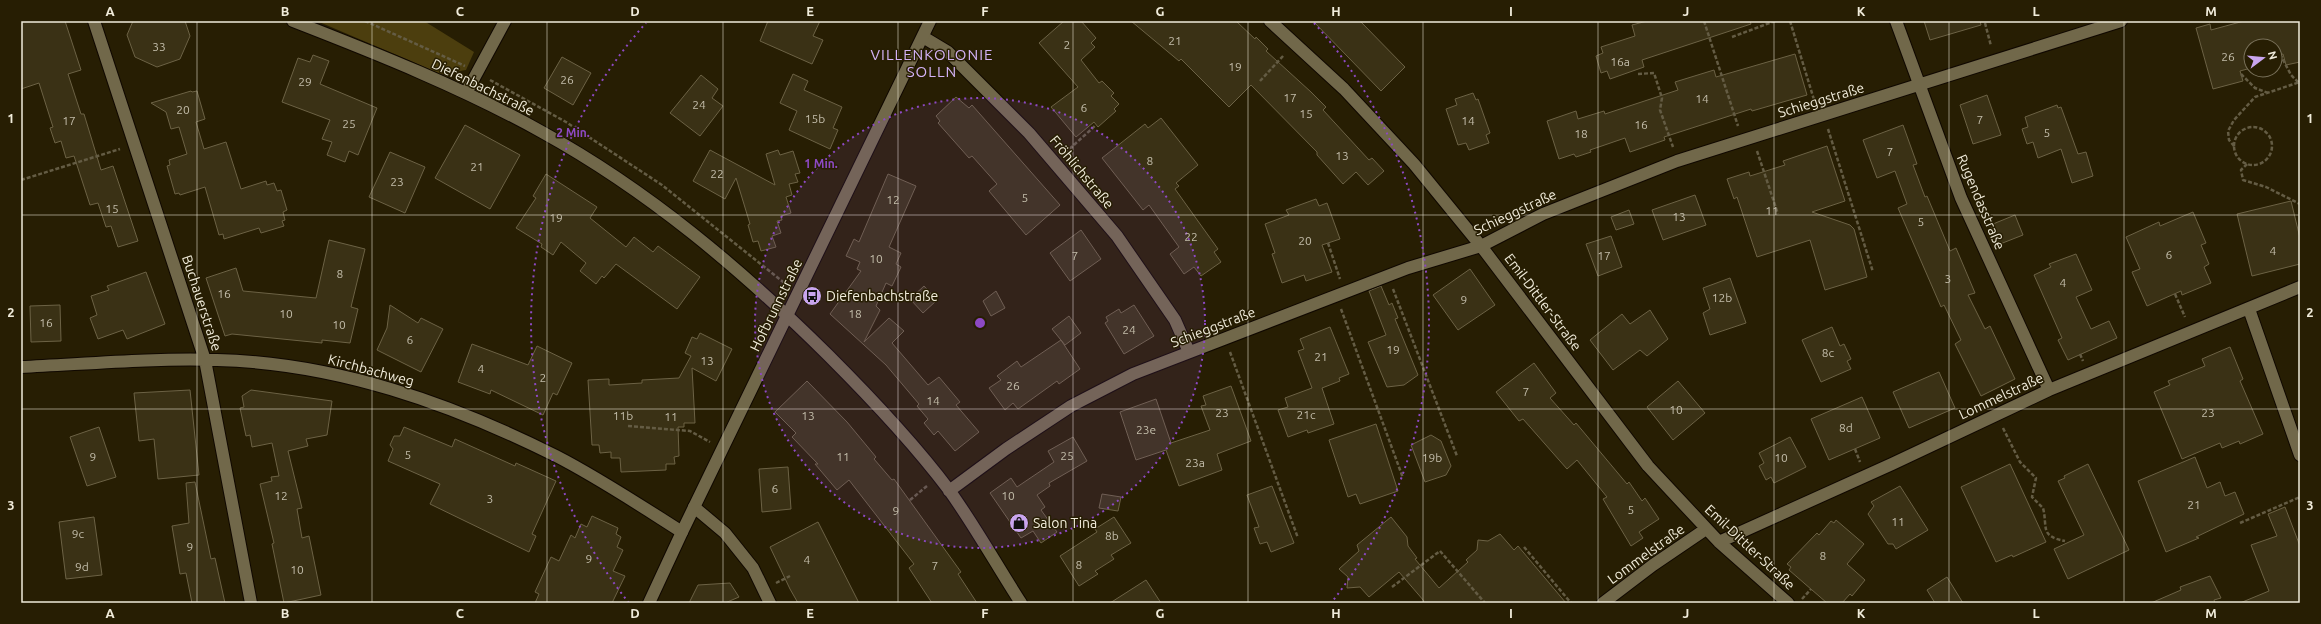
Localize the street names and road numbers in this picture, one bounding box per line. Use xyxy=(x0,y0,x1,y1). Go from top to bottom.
street label: Diefenbachstraße xyxy=(429,55,537,119)
street label: Schieggstraße xyxy=(1776,79,1866,121)
street label: Fröhlichstraße xyxy=(1047,132,1117,212)
street label: Rugendasstraße xyxy=(1954,152,2008,252)
street label: Schieggstraße xyxy=(1471,186,1559,238)
street label: Emil-Dittler-Straße xyxy=(1501,250,1585,354)
street label: Buchauerstraße xyxy=(179,253,225,353)
street label: Hofbrunnstraße xyxy=(747,256,805,354)
street label: Schieggstraße xyxy=(1168,304,1258,350)
street label: Kirchbachweg xyxy=(326,351,416,389)
street label: Lommelstraße xyxy=(1956,369,2046,423)
street label: Emil-Dittler-Straße xyxy=(1702,501,1798,593)
street label: Lommelstraße xyxy=(1604,521,1688,587)

